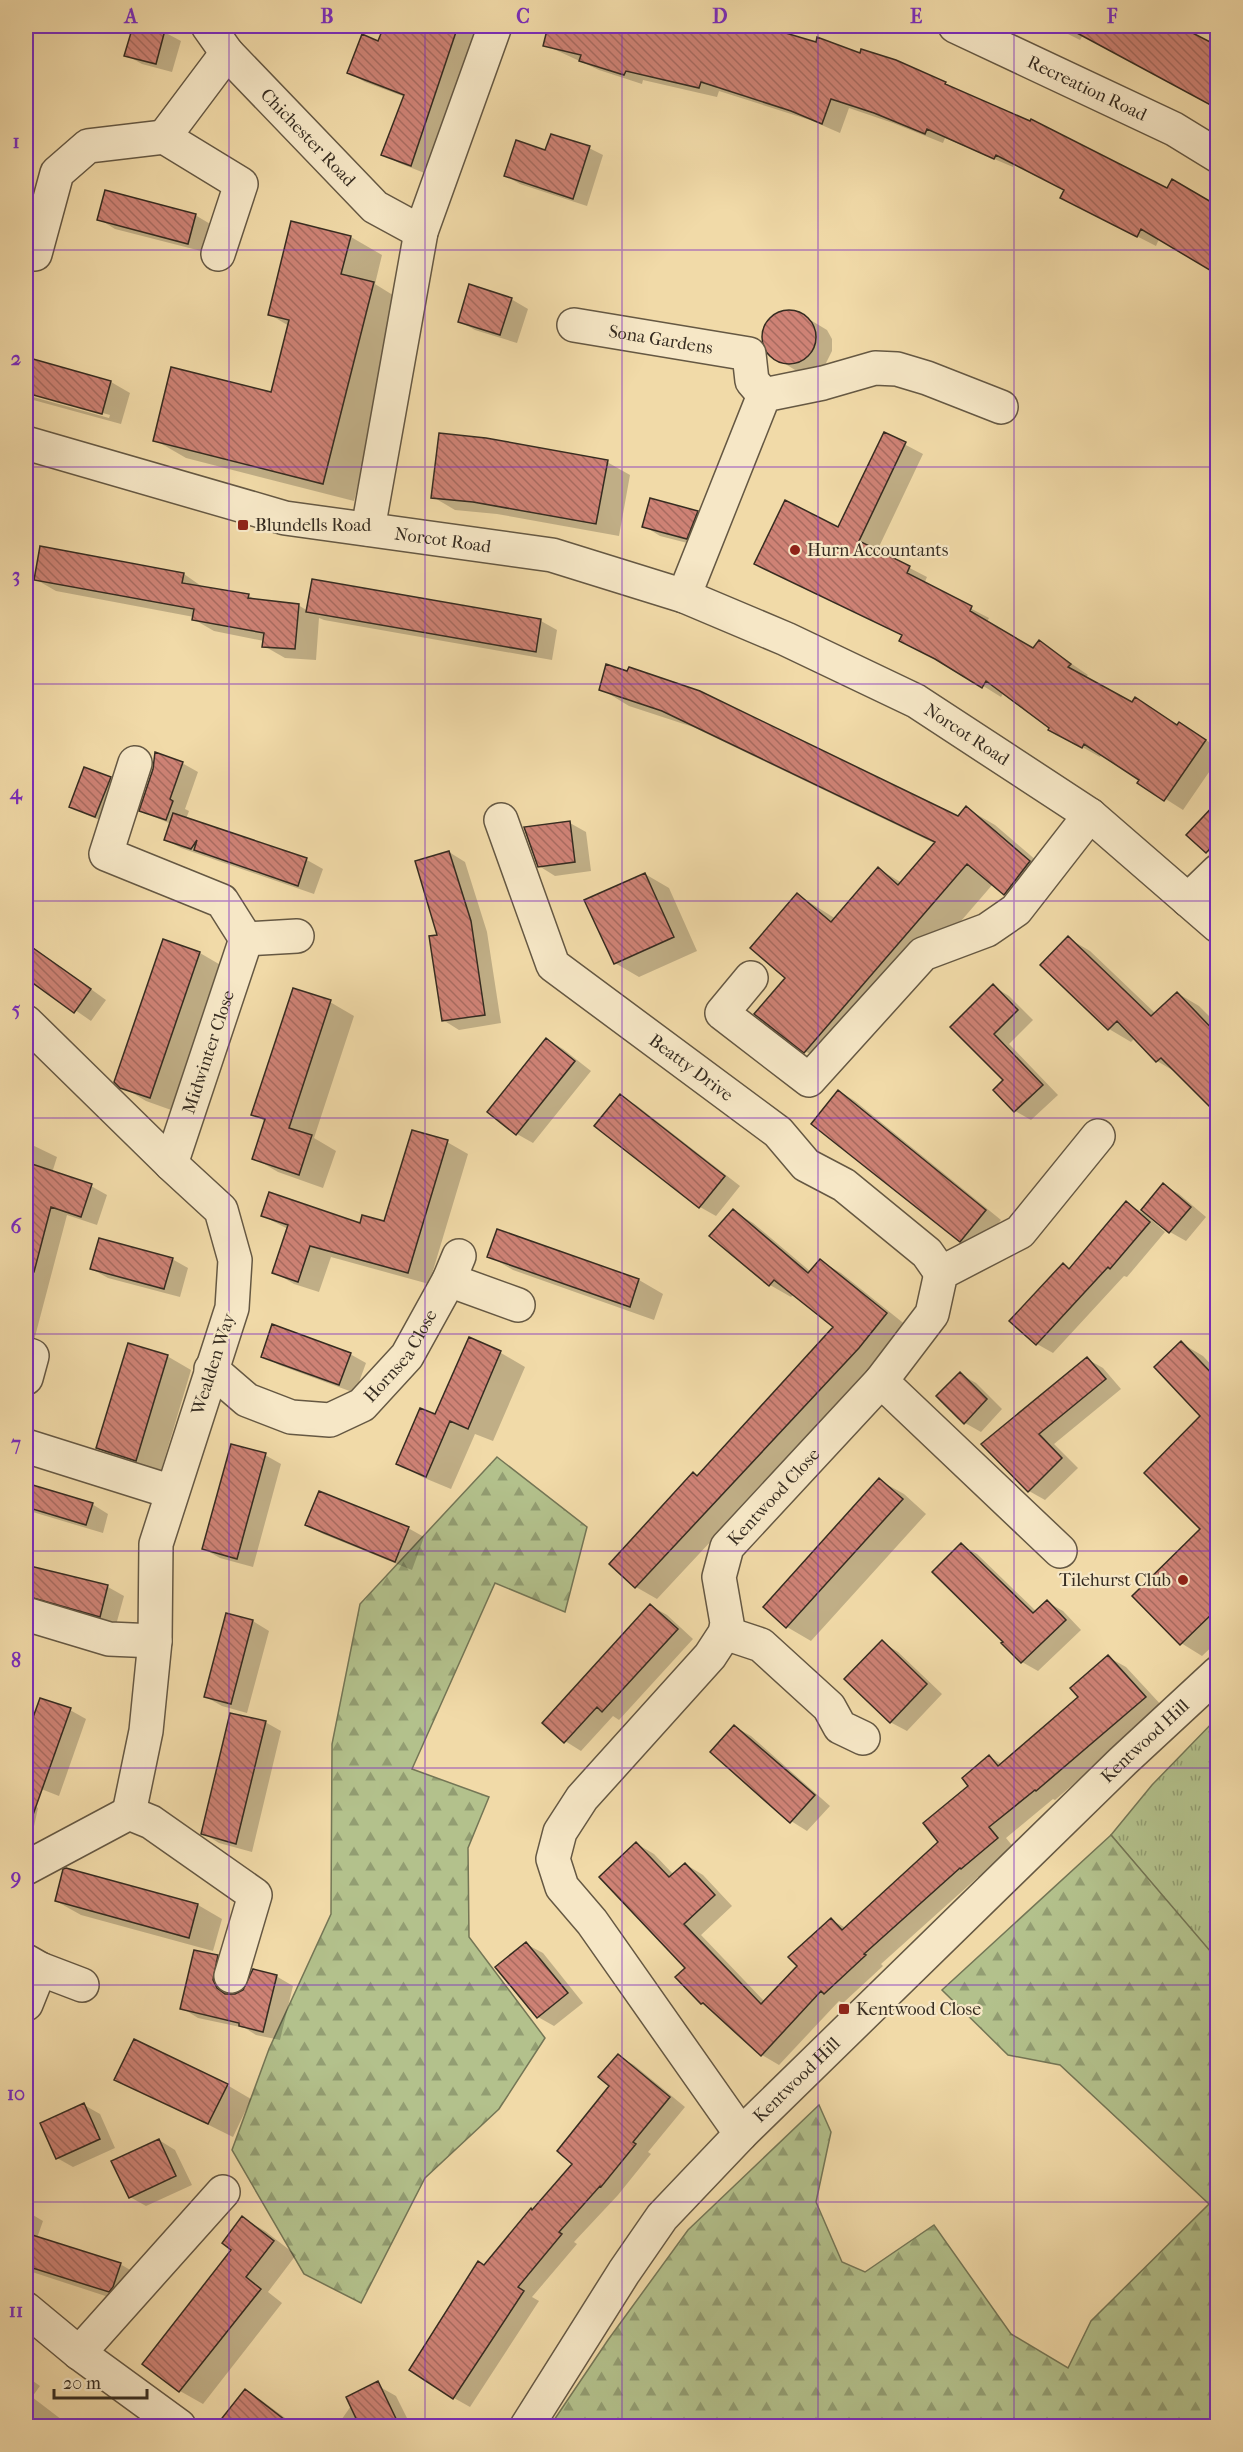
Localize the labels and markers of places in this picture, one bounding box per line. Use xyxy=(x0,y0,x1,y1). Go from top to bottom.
place label: Blundells Road xyxy=(255,515,371,536)
marker: Blundells Road xyxy=(236,518,250,532)
place label: Hurn Accountants xyxy=(807,540,949,561)
marker: Hurn Accountants xyxy=(788,543,802,557)
place label: Tilehurst Club xyxy=(1059,1570,1171,1591)
marker: Tilehurst Club xyxy=(1176,1573,1190,1587)
place label: Kentwood Close xyxy=(856,1999,981,2020)
marker: Kentwood Close xyxy=(837,2002,851,2016)

